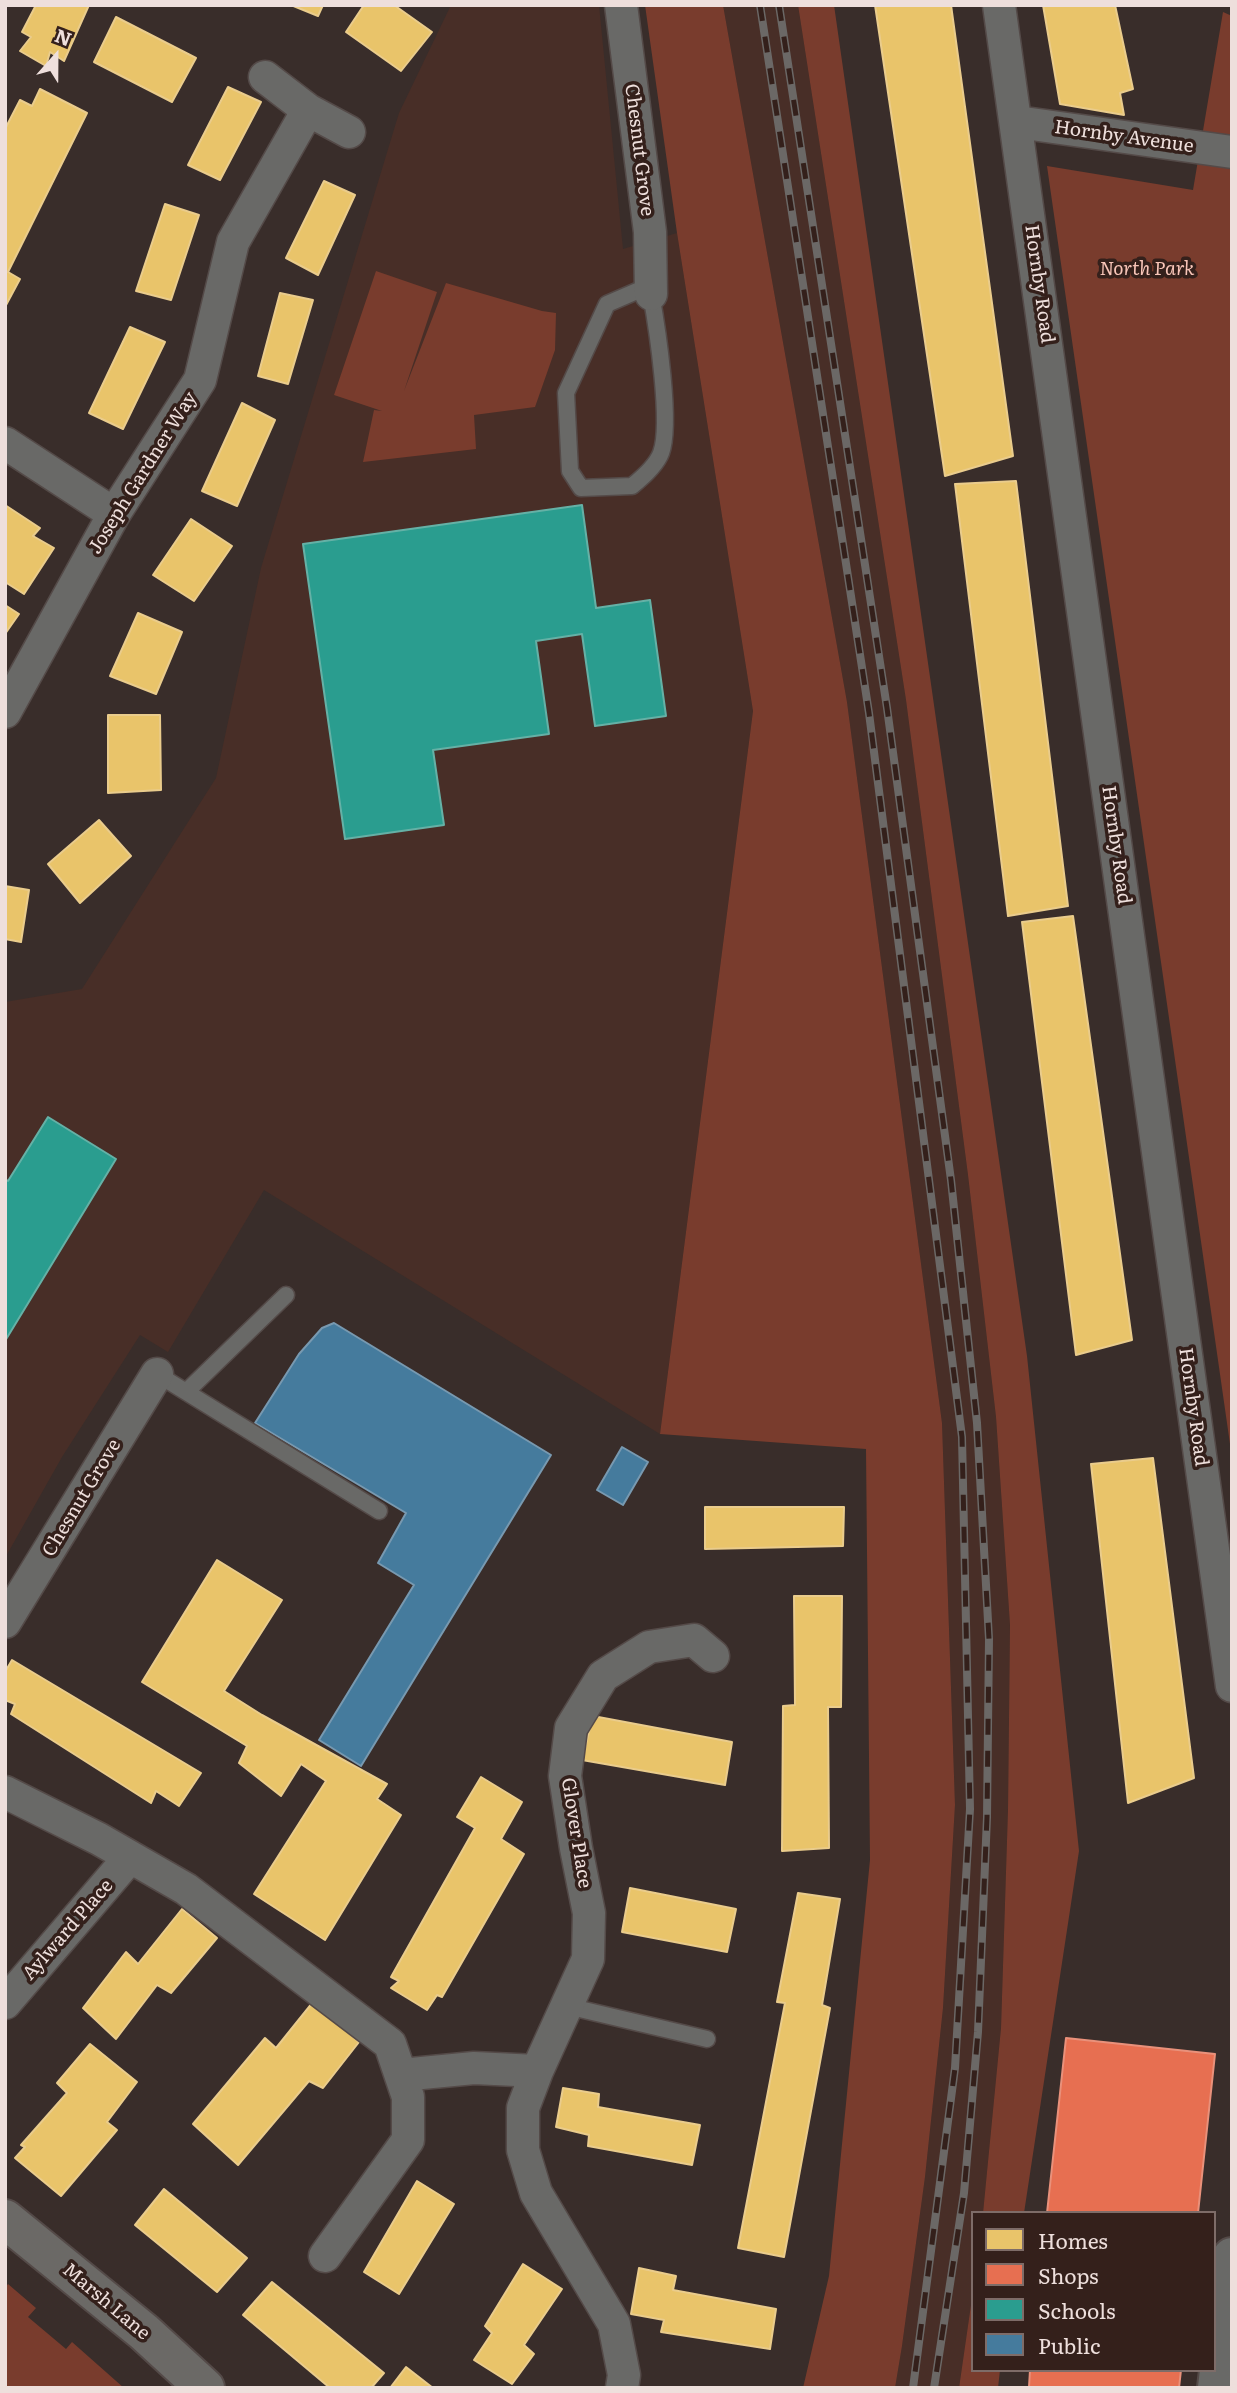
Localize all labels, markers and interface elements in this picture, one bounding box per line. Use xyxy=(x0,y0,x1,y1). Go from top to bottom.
text: N xyxy=(51,20,76,52)
north arrow xyxy=(21,21,91,91)
street label: Chesnut Grove xyxy=(620,82,658,218)
street label: Hornby Avenue xyxy=(1053,116,1195,158)
street label: Hornby Road xyxy=(1019,223,1059,345)
park label: North Park xyxy=(1100,258,1194,280)
street label: Joseph Gardner Way xyxy=(84,388,202,558)
street label: Hornby Road xyxy=(1096,784,1136,906)
street label: Hornby Road xyxy=(1173,1346,1213,1468)
street label: Chesnut Grove xyxy=(38,1435,126,1561)
street label: Glover Place xyxy=(556,1776,596,1890)
street label: Aylward Place xyxy=(18,1875,118,1985)
legend xyxy=(971,2211,1216,2372)
text: Homes xyxy=(1038,2224,1108,2255)
street label: Marsh Lane xyxy=(58,2259,154,2345)
text: Shops xyxy=(1038,2259,1099,2290)
text: Schools xyxy=(1038,2294,1116,2325)
text: Public xyxy=(1038,2329,1100,2360)

